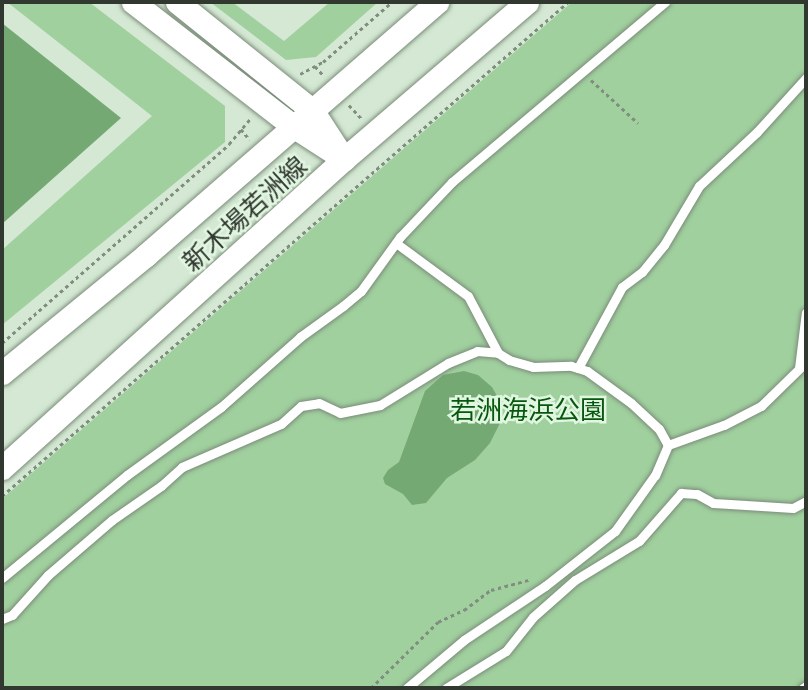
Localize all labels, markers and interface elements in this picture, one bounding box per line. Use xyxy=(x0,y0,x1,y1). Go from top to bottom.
street label: 新木場若洲線 xyxy=(176,149,312,277)
park label: 若洲海浜公園 xyxy=(450,393,606,425)

